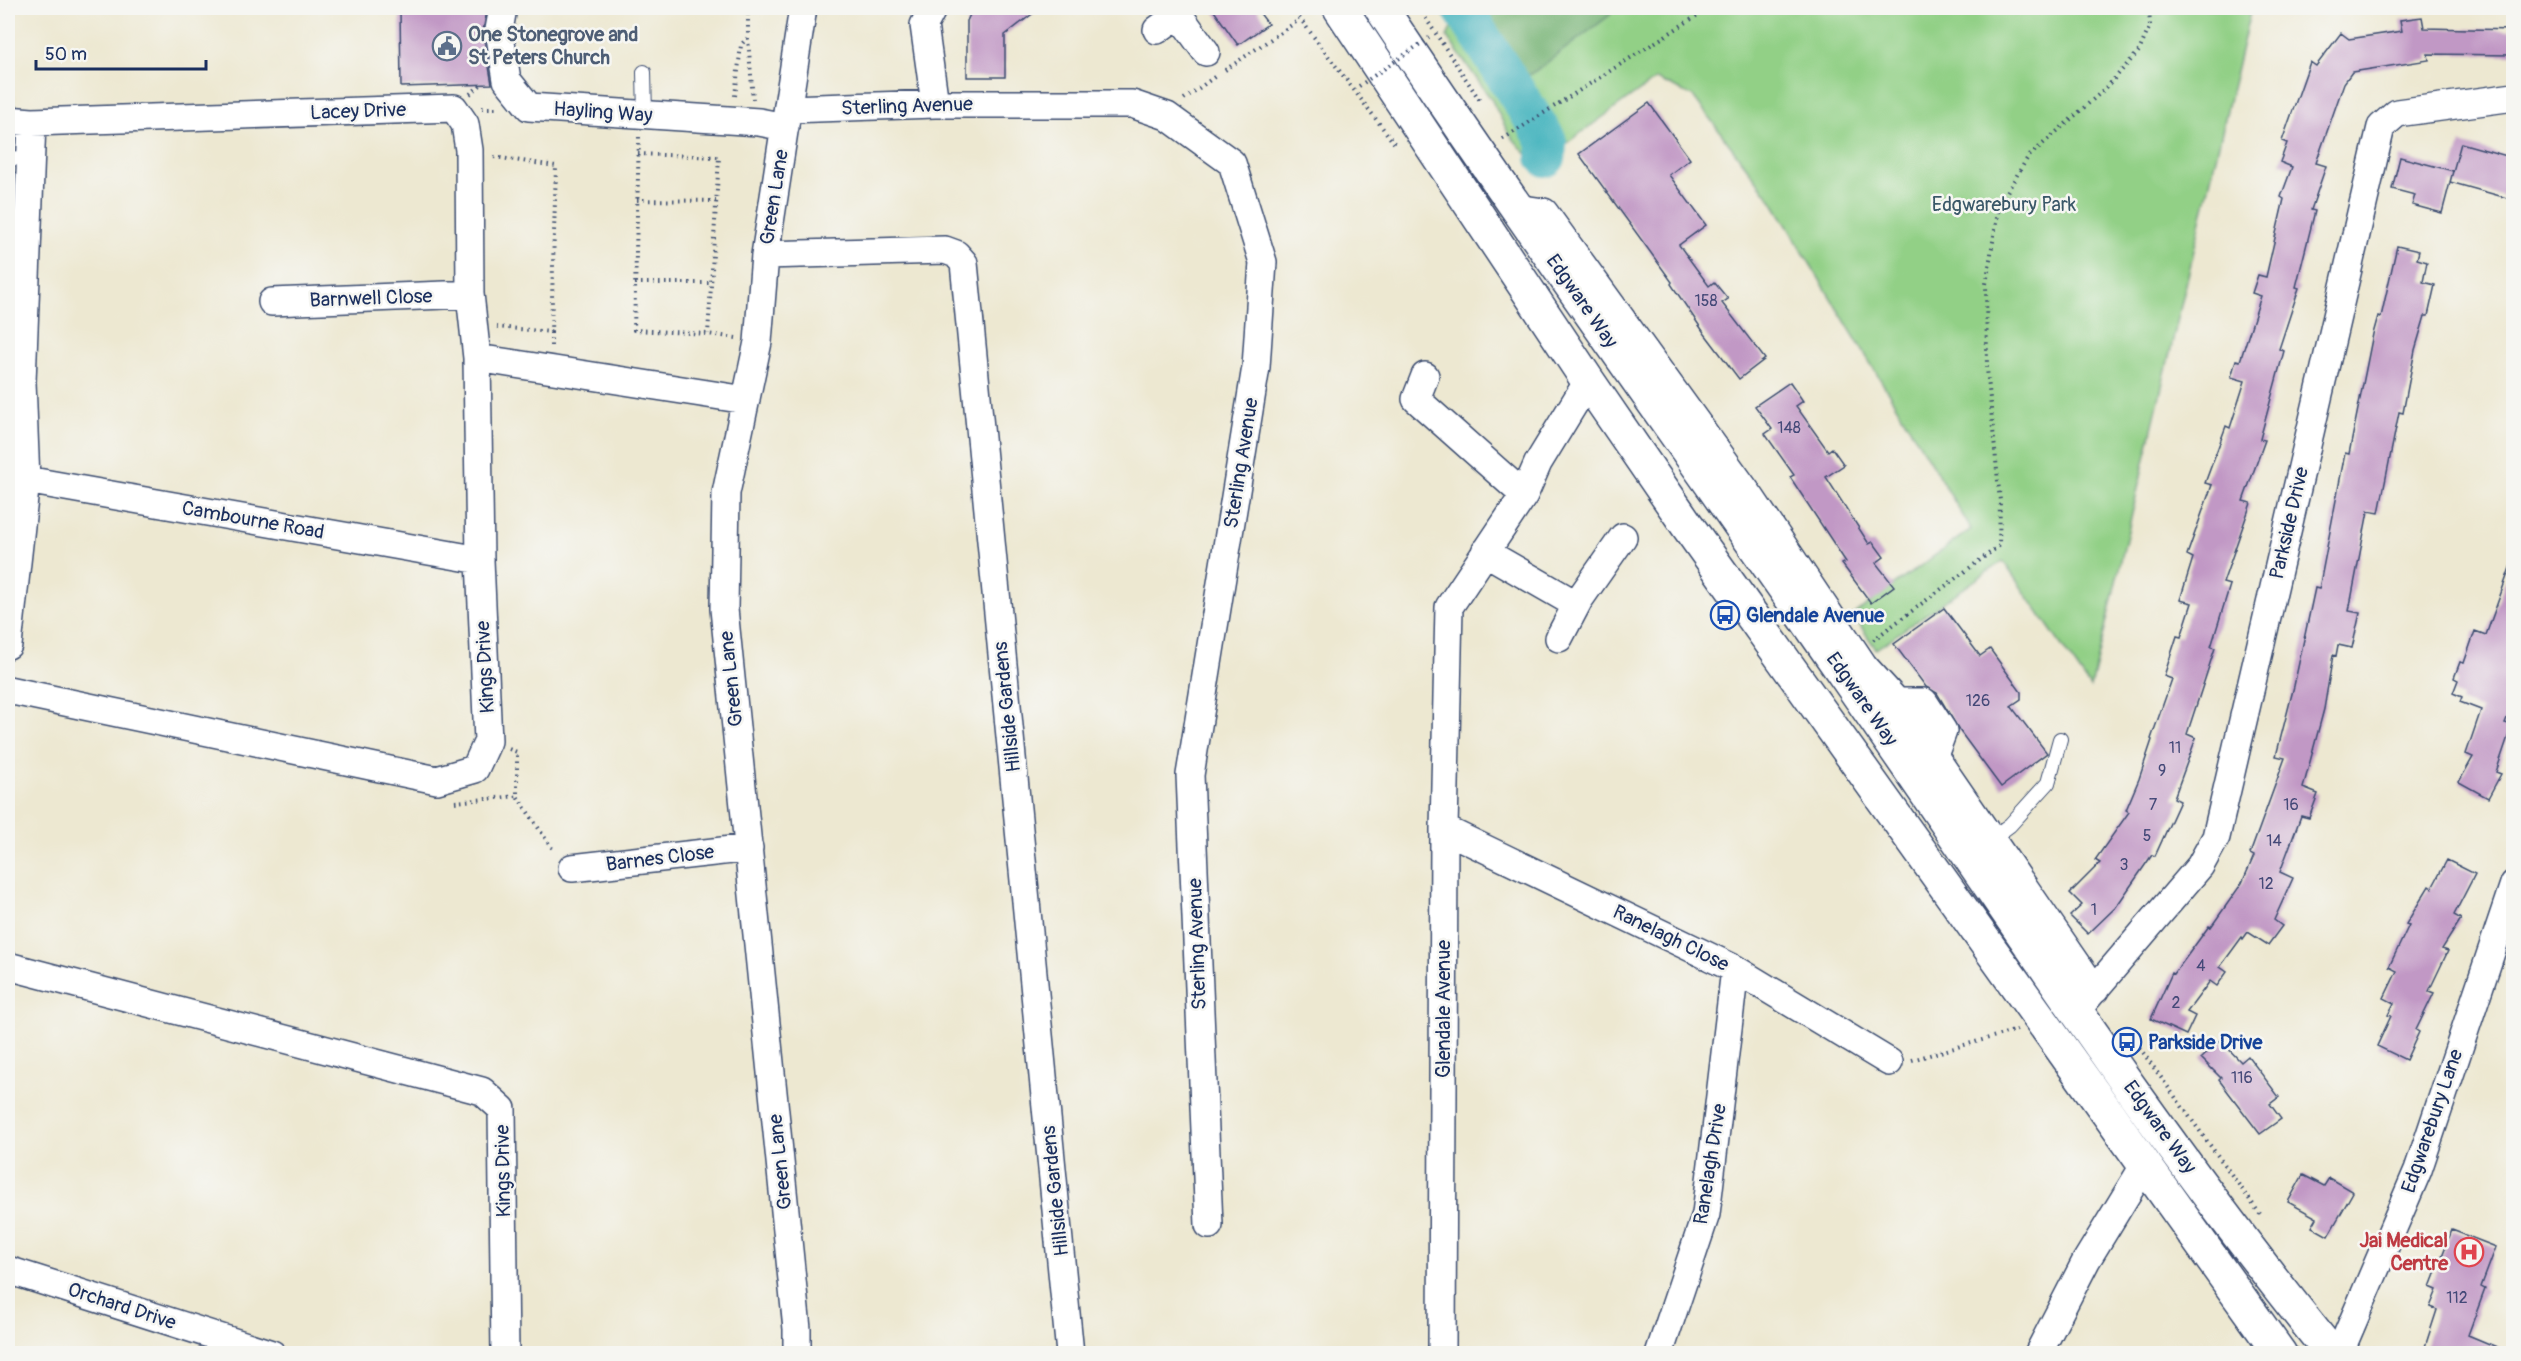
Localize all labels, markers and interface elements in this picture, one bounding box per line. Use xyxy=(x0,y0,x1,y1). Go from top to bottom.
place label: One Stonegrove and St Peters Church xyxy=(468,22,638,70)
public building icon: One Stonegrove and St Peters Church xyxy=(431,30,463,62)
scale bar xyxy=(36,33,206,71)
text: 50 m xyxy=(45,43,87,66)
street label: Sterling Avenue xyxy=(841,91,974,121)
street label: Hayling Way xyxy=(553,96,654,128)
street label: Lacey Drive xyxy=(309,97,407,125)
street label: Green Lane xyxy=(754,147,794,246)
park label: Edgwarebury Park xyxy=(1932,192,2077,217)
street label: Edgware Way xyxy=(1541,249,1624,353)
street label: Barnwell Close xyxy=(309,283,433,313)
house number: 158 xyxy=(1695,291,1718,311)
street label: Sterling Avenue xyxy=(1218,396,1264,530)
house number: 148 xyxy=(1777,418,1801,438)
street label: Parkside Drive xyxy=(2264,464,2314,582)
street label: Cambourne Road xyxy=(180,495,326,545)
bus stop icon: Glendale Avenue xyxy=(1709,599,1741,631)
place label: Glendale Avenue xyxy=(1746,603,1885,628)
street label: Kings Drive xyxy=(470,620,500,714)
street label: Green Lane xyxy=(714,630,748,728)
street label: Hillside Gardens xyxy=(988,640,1026,773)
street label: Edgware Way xyxy=(1821,647,1904,751)
house number: 126 xyxy=(1966,691,1990,711)
house number: 11 xyxy=(2169,738,2181,758)
house number: 9 xyxy=(2158,761,2166,781)
house number: 7 xyxy=(2149,795,2158,815)
house number: 16 xyxy=(2283,795,2299,815)
house number: 5 xyxy=(2143,826,2151,846)
house number: 14 xyxy=(2266,831,2282,851)
street label: Barnes Close xyxy=(604,839,716,877)
house number: 3 xyxy=(2120,855,2129,875)
house number: 12 xyxy=(2258,874,2274,894)
street label: Sterling Avenue xyxy=(1182,877,1212,1010)
street label: Ranelagh Close xyxy=(1609,899,1733,977)
house number: 1 xyxy=(2091,900,2097,920)
street label: Glendale Avenue xyxy=(1431,940,1456,1078)
house number: 4 xyxy=(2196,956,2206,976)
house number: 2 xyxy=(2172,993,2181,1013)
bus stop icon: Parkside Drive xyxy=(2111,1026,2143,1058)
place label: Parkside Drive xyxy=(2148,1030,2264,1055)
street label: Edgwarebury Lane xyxy=(2396,1046,2468,1196)
house number: 116 xyxy=(2231,1068,2253,1088)
street label: Edgware Way xyxy=(2118,1076,2202,1179)
street label: Ranelagh Drive xyxy=(1688,1102,1732,1226)
street label: Green Lane xyxy=(763,1113,797,1211)
street label: Kings Drive xyxy=(490,1124,516,1218)
street label: Hillside Gardens xyxy=(1036,1124,1074,1257)
place label: Jai Medical Centre xyxy=(2359,1228,2449,1276)
hospital icon: Jai Medical Centre xyxy=(2453,1236,2485,1268)
street label: Orchard Drive xyxy=(65,1277,179,1335)
house number: 112 xyxy=(2446,1288,2468,1308)

